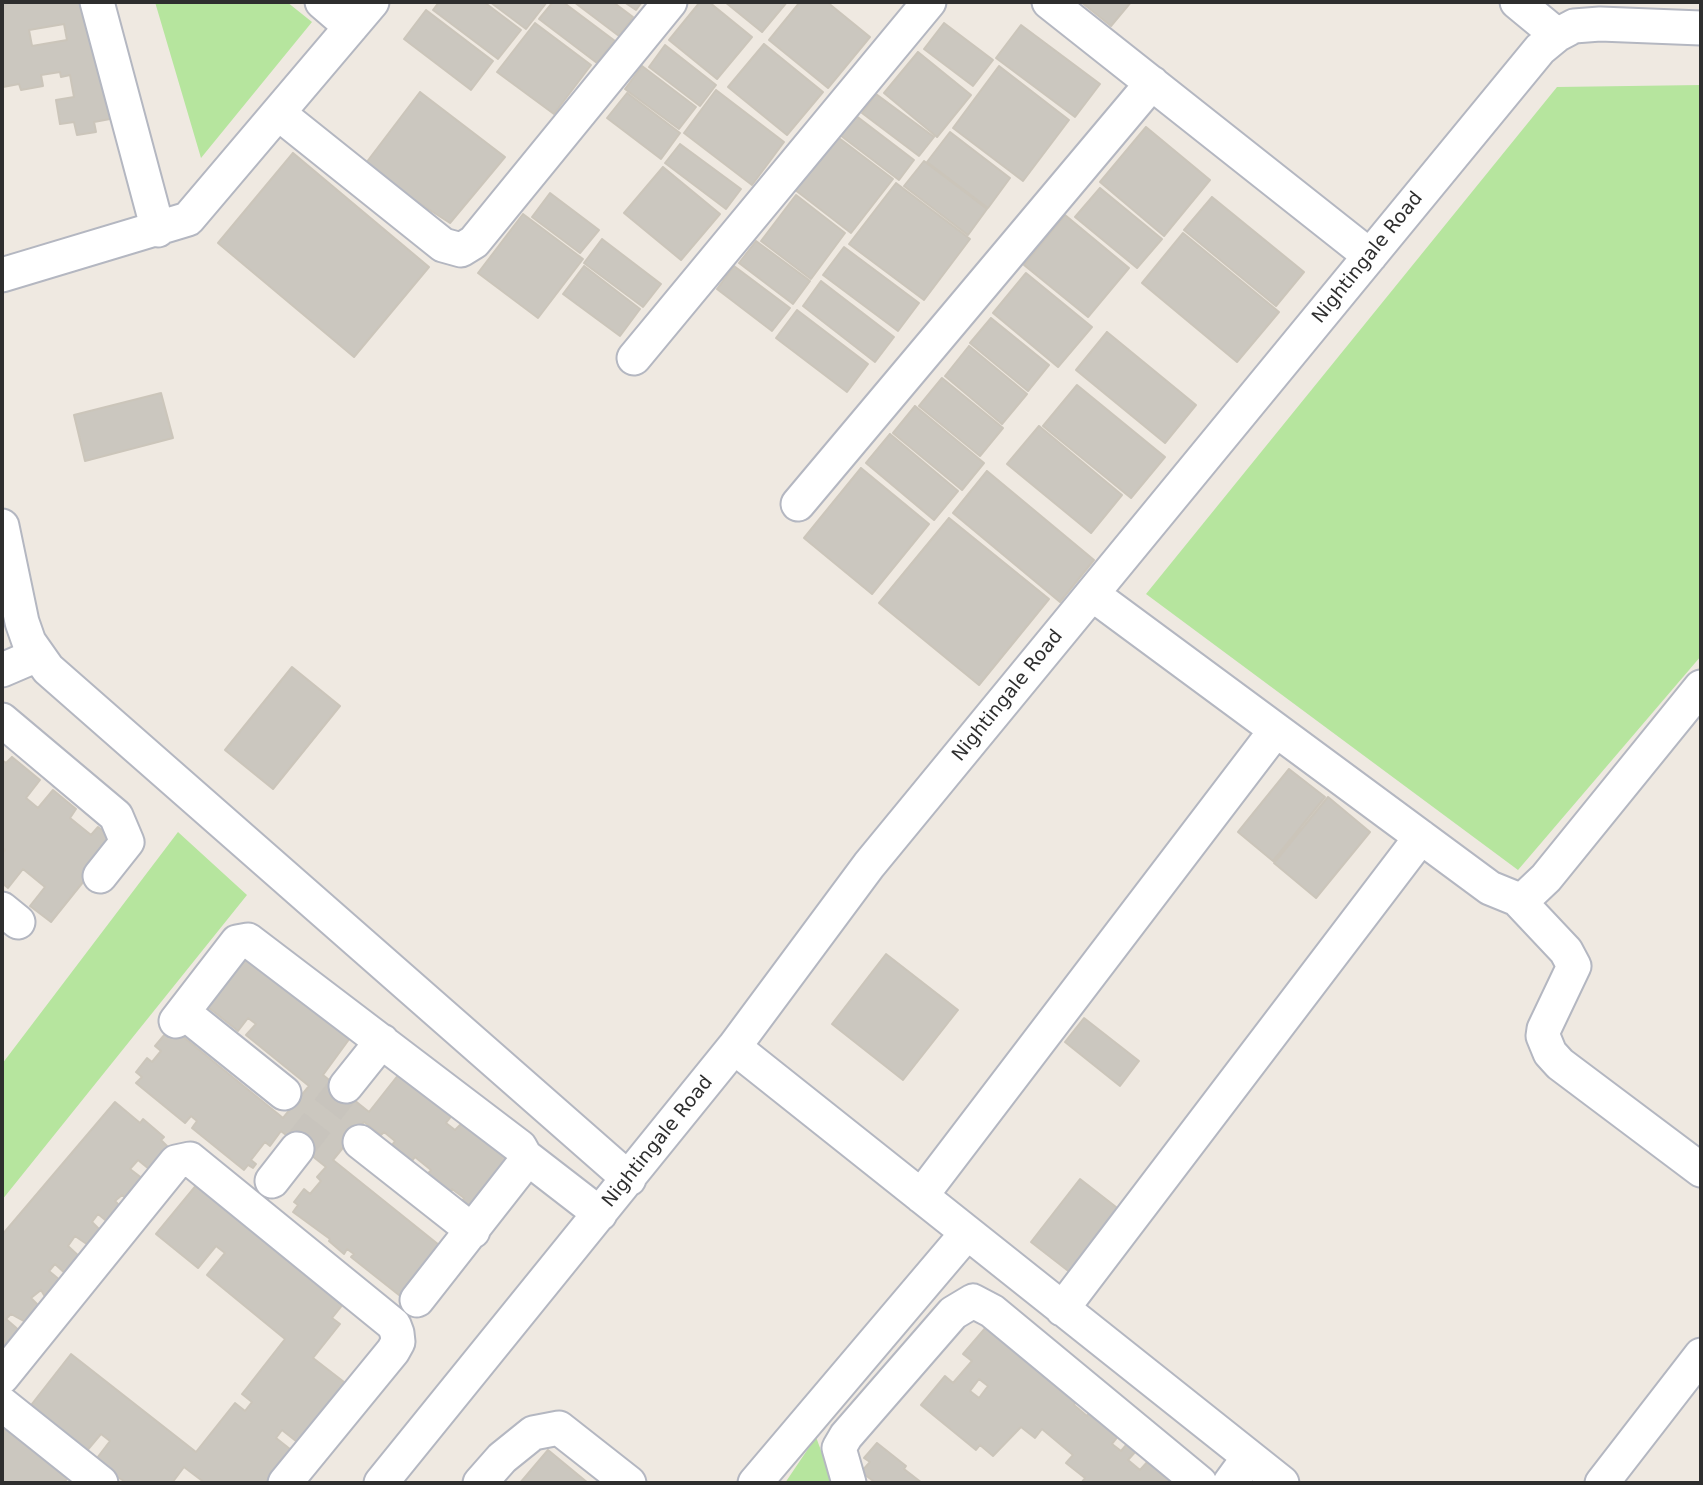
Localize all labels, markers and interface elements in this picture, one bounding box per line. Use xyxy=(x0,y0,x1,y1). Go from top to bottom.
street label: Nightingale Road xyxy=(1308,188,1428,328)
street label: Nightingale Road xyxy=(948,626,1068,766)
street label: Nightingale Road xyxy=(598,1072,718,1212)

